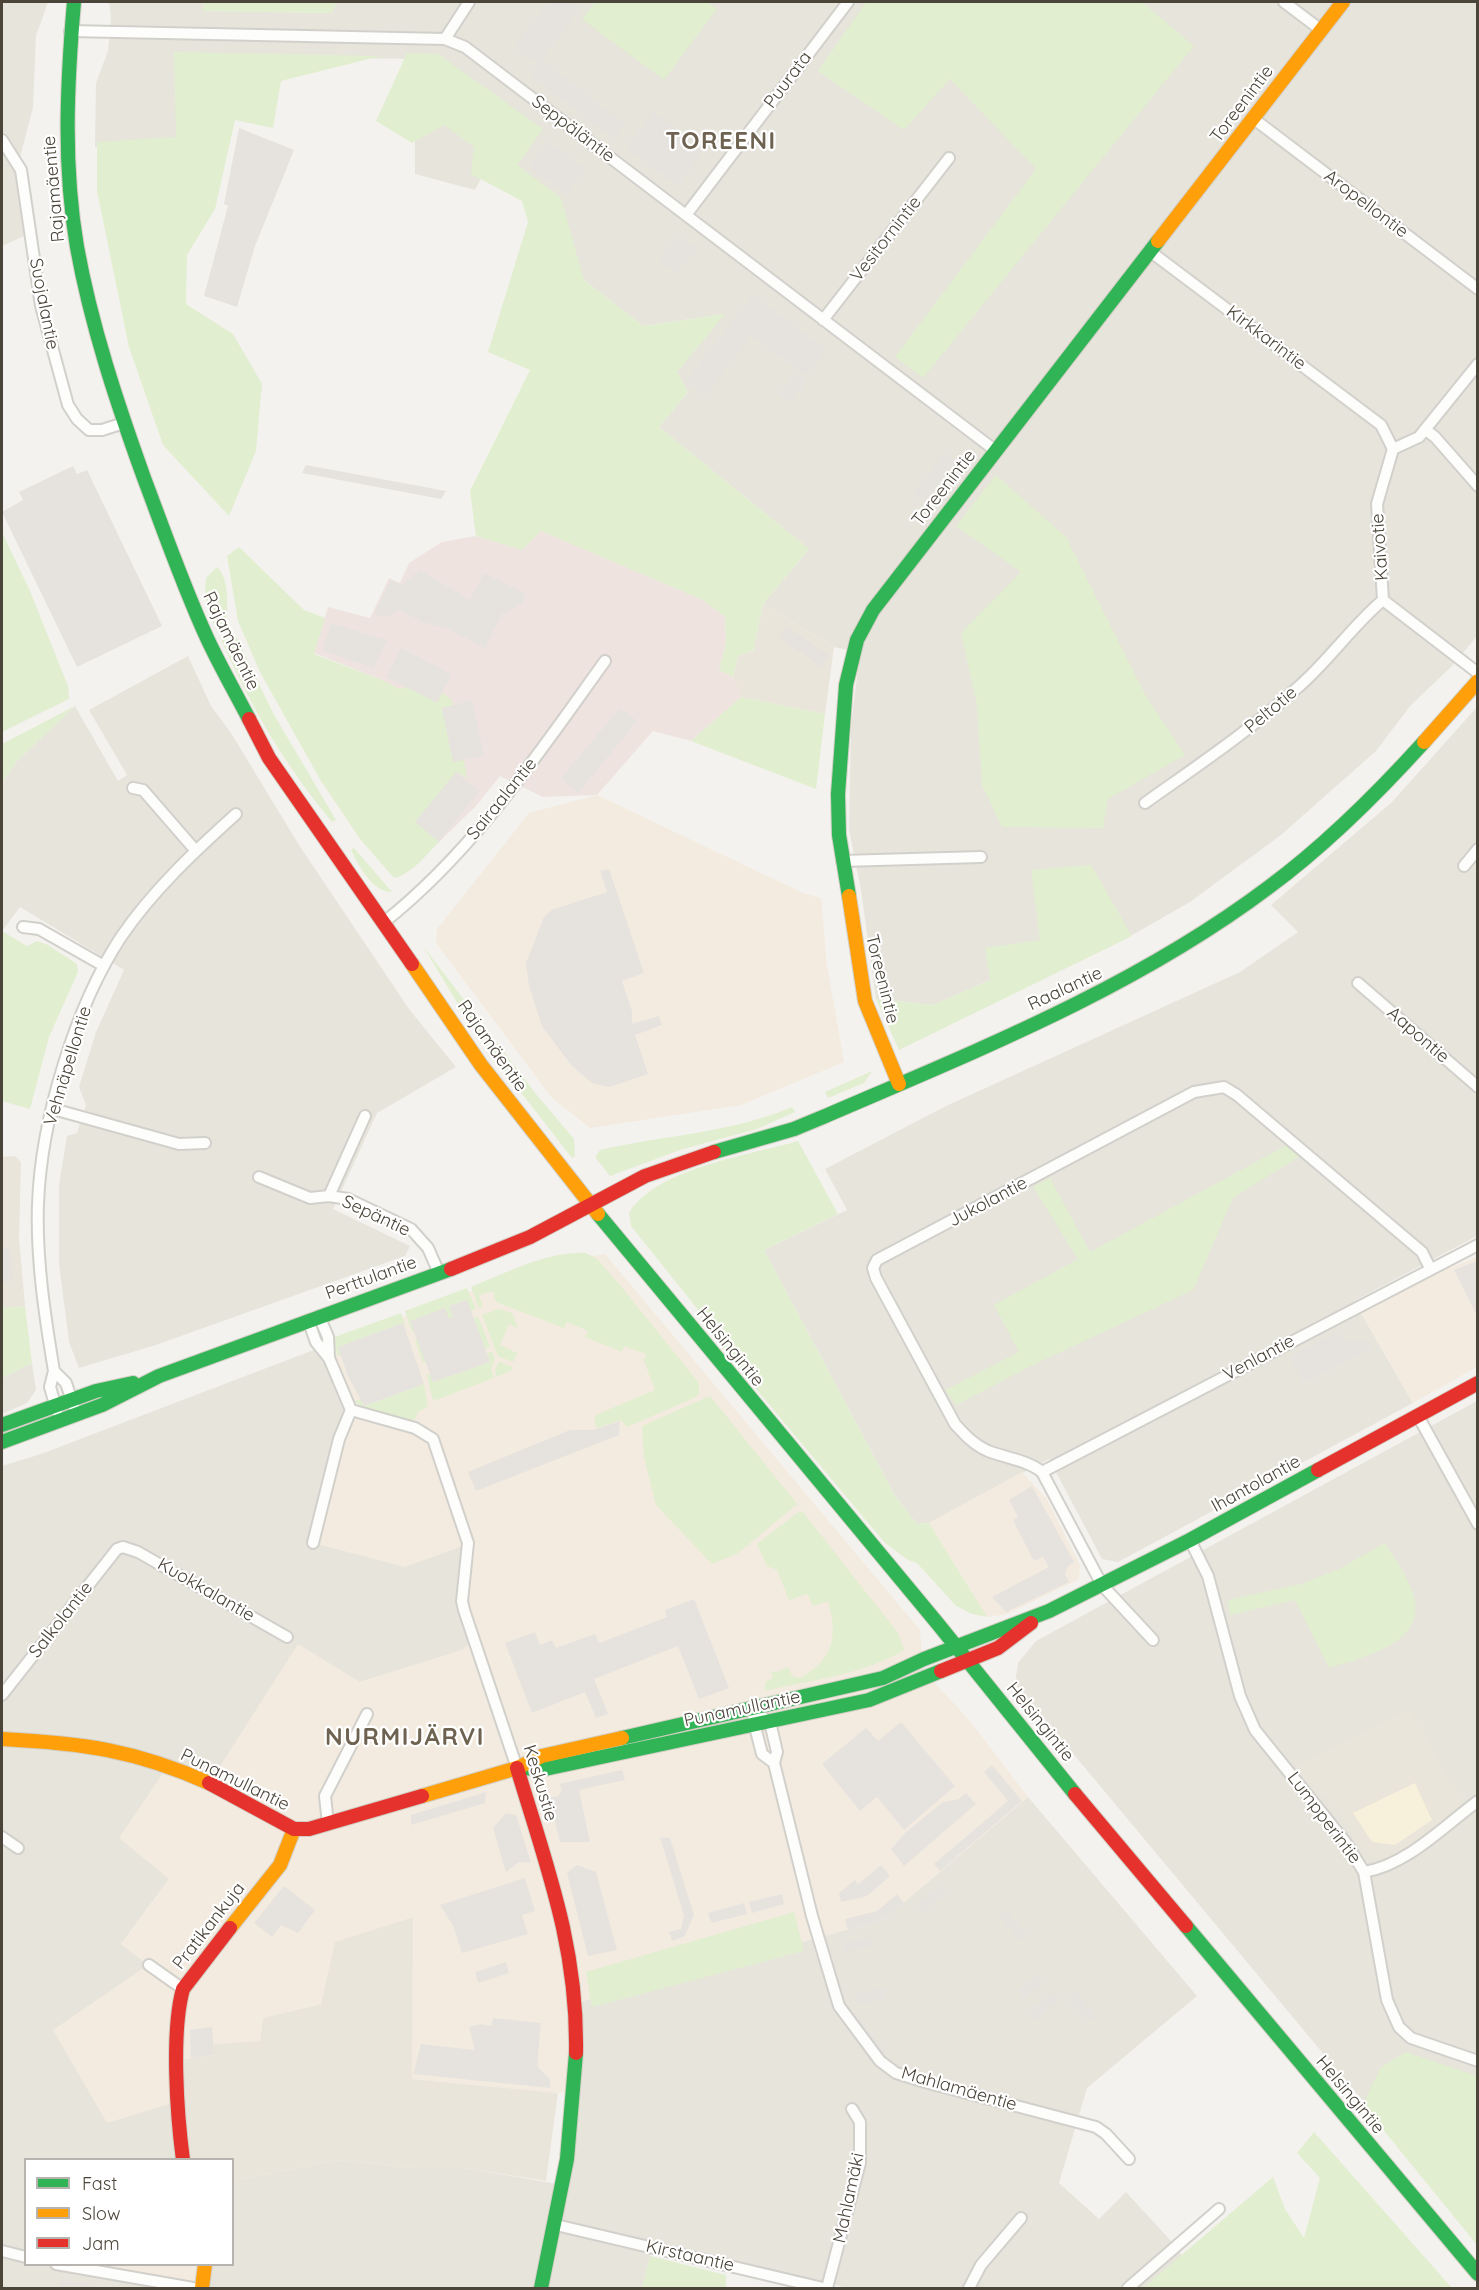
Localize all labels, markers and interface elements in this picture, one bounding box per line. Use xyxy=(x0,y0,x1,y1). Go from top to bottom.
street label: Puurata xyxy=(760,47,816,113)
street label: Toreenintie xyxy=(1206,61,1278,147)
street label: Seppäläntie xyxy=(527,91,619,167)
district label: TOREENI xyxy=(665,128,777,156)
street label: Rajamäentie xyxy=(39,135,69,243)
street label: Aropellontie xyxy=(1320,165,1412,243)
street label: Vesitornintie xyxy=(846,192,926,286)
street label: Suojalantie xyxy=(25,257,63,351)
street label: Kirkkarintie xyxy=(1222,301,1310,375)
street label: Toreenintie xyxy=(907,445,981,531)
street label: Kaivotie xyxy=(1367,513,1393,581)
street label: Rajamäentie xyxy=(198,588,264,694)
street label: Peltotie xyxy=(1240,682,1302,738)
street label: Sairaalantie xyxy=(462,754,542,844)
street label: Toreenintie xyxy=(860,932,904,1026)
street label: Raalantie xyxy=(1024,962,1106,1016)
street label: Rajamäentie xyxy=(453,996,531,1096)
street label: Aapontie xyxy=(1383,1002,1453,1068)
street label: Vehnäpellontie xyxy=(40,1004,96,1128)
street label: Jukolantie xyxy=(945,1172,1031,1232)
street label: Sepäntie xyxy=(339,1191,413,1241)
street label: Perttulantie xyxy=(322,1251,420,1305)
street label: Helsingintie xyxy=(692,1303,768,1391)
street label: Venlantie xyxy=(1220,1330,1298,1386)
street label: Ihantolantie xyxy=(1208,1451,1304,1517)
street label: Kuokkalantie xyxy=(154,1553,258,1627)
street label: Salkolantie xyxy=(25,1578,97,1662)
street label: Helsingintie xyxy=(1002,1678,1078,1766)
street label: Punamullantie xyxy=(682,1686,802,1732)
district label: NURMIJÄRVI xyxy=(325,1724,485,1752)
street label: Keskustie xyxy=(518,1742,562,1824)
street label: Punamullantie xyxy=(177,1744,293,1816)
street label: Lumpperintie xyxy=(1282,1768,1366,1868)
street label: Pratikankuja xyxy=(168,1878,250,1974)
street label: Helsingintie xyxy=(1311,2051,1389,2139)
street label: Mahlamäentie xyxy=(899,2062,1019,2116)
street label: Mahlamäki xyxy=(829,2151,869,2245)
legend xyxy=(24,2158,234,2266)
text: Fast xyxy=(82,2172,117,2195)
text: Slow xyxy=(82,2202,120,2225)
text: Jam xyxy=(82,2232,120,2255)
street label: Kirstaantie xyxy=(644,2235,736,2277)

